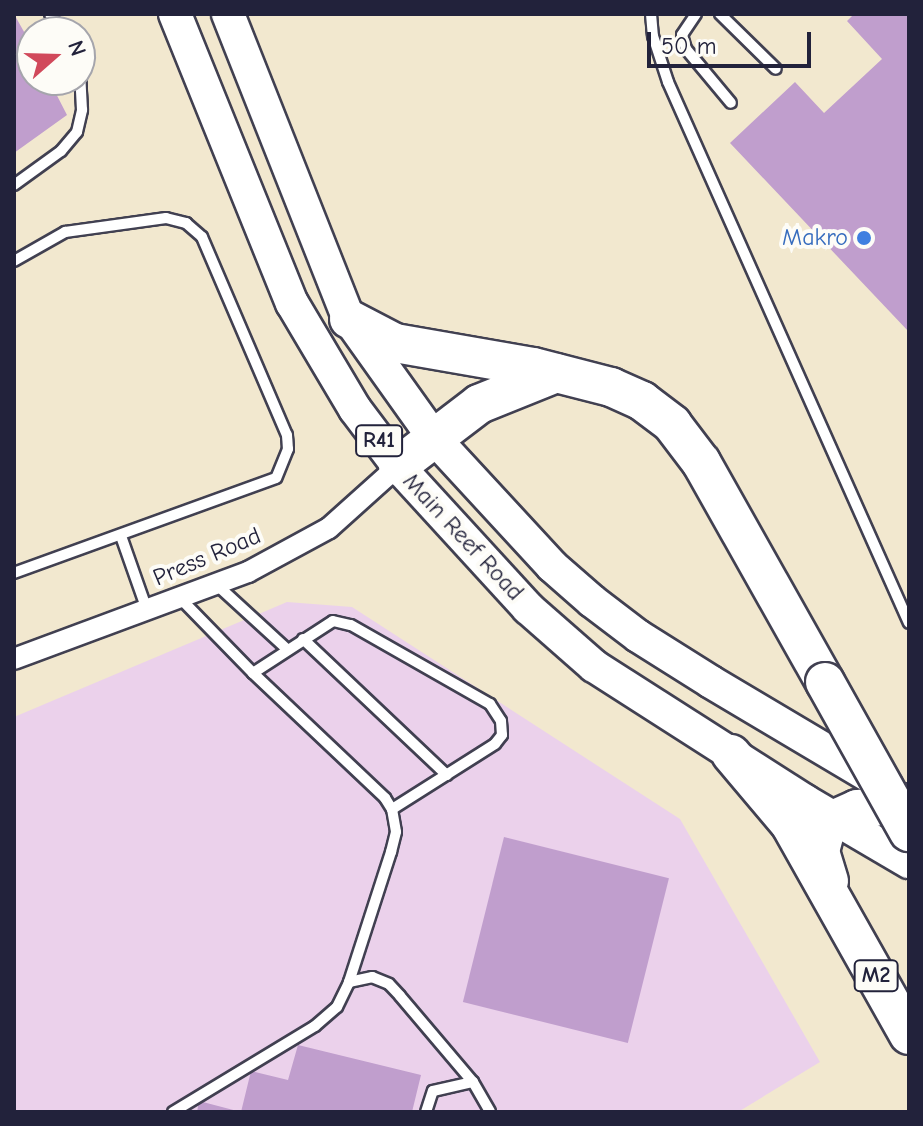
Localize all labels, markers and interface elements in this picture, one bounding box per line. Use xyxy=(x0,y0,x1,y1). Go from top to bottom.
north arrow xyxy=(16,16,96,96)
scale bar xyxy=(651,16,815,66)
text: 50 m xyxy=(661,32,717,60)
text: N xyxy=(62,37,91,60)
place label: Makro xyxy=(782,224,848,252)
marker: Makro xyxy=(855,229,873,247)
road number: R41 xyxy=(355,423,403,459)
street label: Main Reef Road xyxy=(397,467,529,607)
street label: Press Road xyxy=(149,521,265,593)
road number: M2 xyxy=(852,958,900,994)

